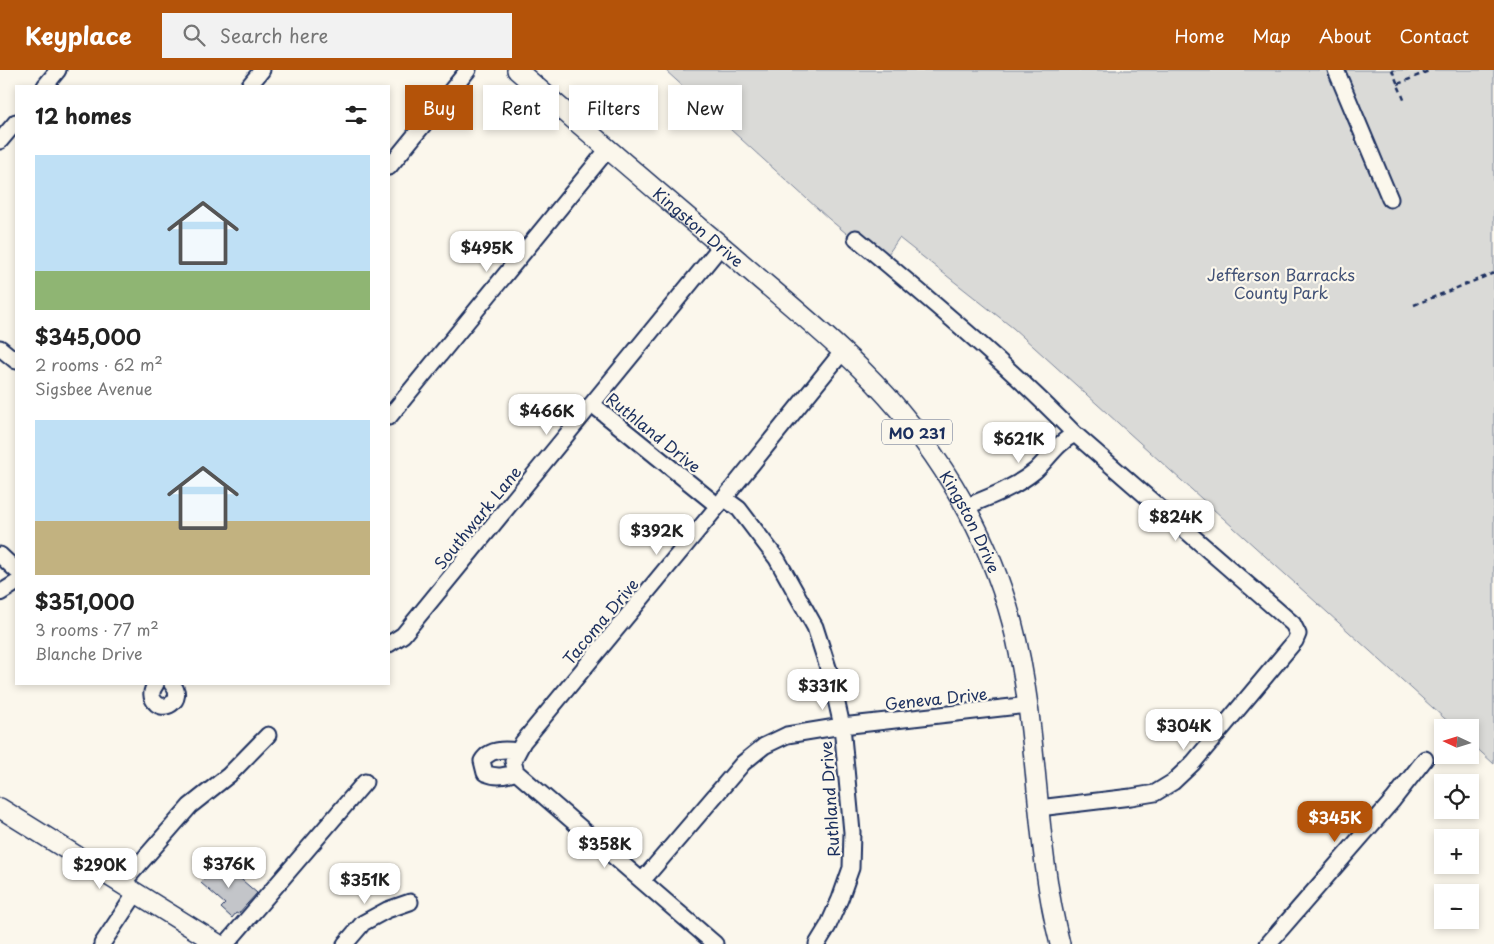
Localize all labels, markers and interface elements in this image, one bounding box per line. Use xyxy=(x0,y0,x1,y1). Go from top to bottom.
search box xyxy=(162,13,512,58)
text: Keyplace xyxy=(25,17,132,53)
icon: search xyxy=(180,21,208,49)
text: Search here xyxy=(220,21,328,49)
text: Home xyxy=(1174,22,1224,49)
text: Map xyxy=(1252,22,1291,49)
text: About xyxy=(1319,22,1371,49)
text: Contact xyxy=(1399,22,1469,49)
chip: Buy xyxy=(405,85,473,130)
chip: Rent xyxy=(483,85,559,130)
chip: Filters xyxy=(569,85,658,130)
chip: New xyxy=(668,85,742,130)
text: 12 homes xyxy=(35,99,132,131)
icon: filters xyxy=(342,101,370,129)
street label: Kingston Drive xyxy=(648,181,749,272)
icon: home xyxy=(158,188,248,278)
pin: $495K xyxy=(452,230,522,273)
text: $495K xyxy=(461,235,513,259)
park label: Jefferson Barracks County Park xyxy=(1207,262,1355,304)
text: $345,000 xyxy=(35,320,141,352)
text: 2 rooms · 62 m² xyxy=(35,352,163,376)
text: Sigsbee Avenue xyxy=(35,376,153,400)
street label: Ruthland Drive xyxy=(602,386,706,478)
pin: $466K xyxy=(512,394,582,436)
text: $466K xyxy=(520,398,574,422)
road number: MO 231 xyxy=(882,420,952,444)
pin: $621K xyxy=(984,422,1054,464)
text: $621K xyxy=(994,426,1044,450)
icon: home xyxy=(158,453,248,543)
street label: Southwark Lane xyxy=(428,460,526,574)
street label: Kingston Drive xyxy=(935,466,1007,576)
pin: $824K xyxy=(1141,500,1211,542)
text: $824K xyxy=(1149,504,1203,528)
pin: $392K xyxy=(622,514,692,556)
text: $392K xyxy=(631,518,684,542)
street label: Tacoma Drive xyxy=(557,572,643,670)
text: $351,000 xyxy=(35,585,135,617)
text: 3 rooms · 77 m² xyxy=(35,617,159,641)
text: Blanche Drive xyxy=(35,641,142,665)
pin: $331K xyxy=(788,668,858,711)
text: $331K xyxy=(798,673,848,697)
street label: Geneva Drive xyxy=(883,681,989,715)
pin: $304K xyxy=(1149,708,1219,751)
text: $304K xyxy=(1157,713,1211,737)
north arrow xyxy=(1434,719,1479,764)
map controls xyxy=(1434,719,1479,929)
street label: Ruthland Drive xyxy=(813,741,845,857)
button: locate xyxy=(1434,774,1479,819)
pin: $345K xyxy=(1300,800,1370,843)
text: $345K xyxy=(1308,805,1362,829)
pin: $358K xyxy=(570,826,640,869)
button: + xyxy=(1434,829,1479,874)
text: $358K xyxy=(579,831,632,855)
pin: $376K xyxy=(194,846,264,889)
pin: $290K xyxy=(65,848,135,890)
text: $376K xyxy=(203,851,255,875)
text: $290K xyxy=(73,852,127,876)
pin: $351K xyxy=(330,862,400,905)
text: $351K xyxy=(340,867,390,891)
button: − xyxy=(1434,884,1479,929)

